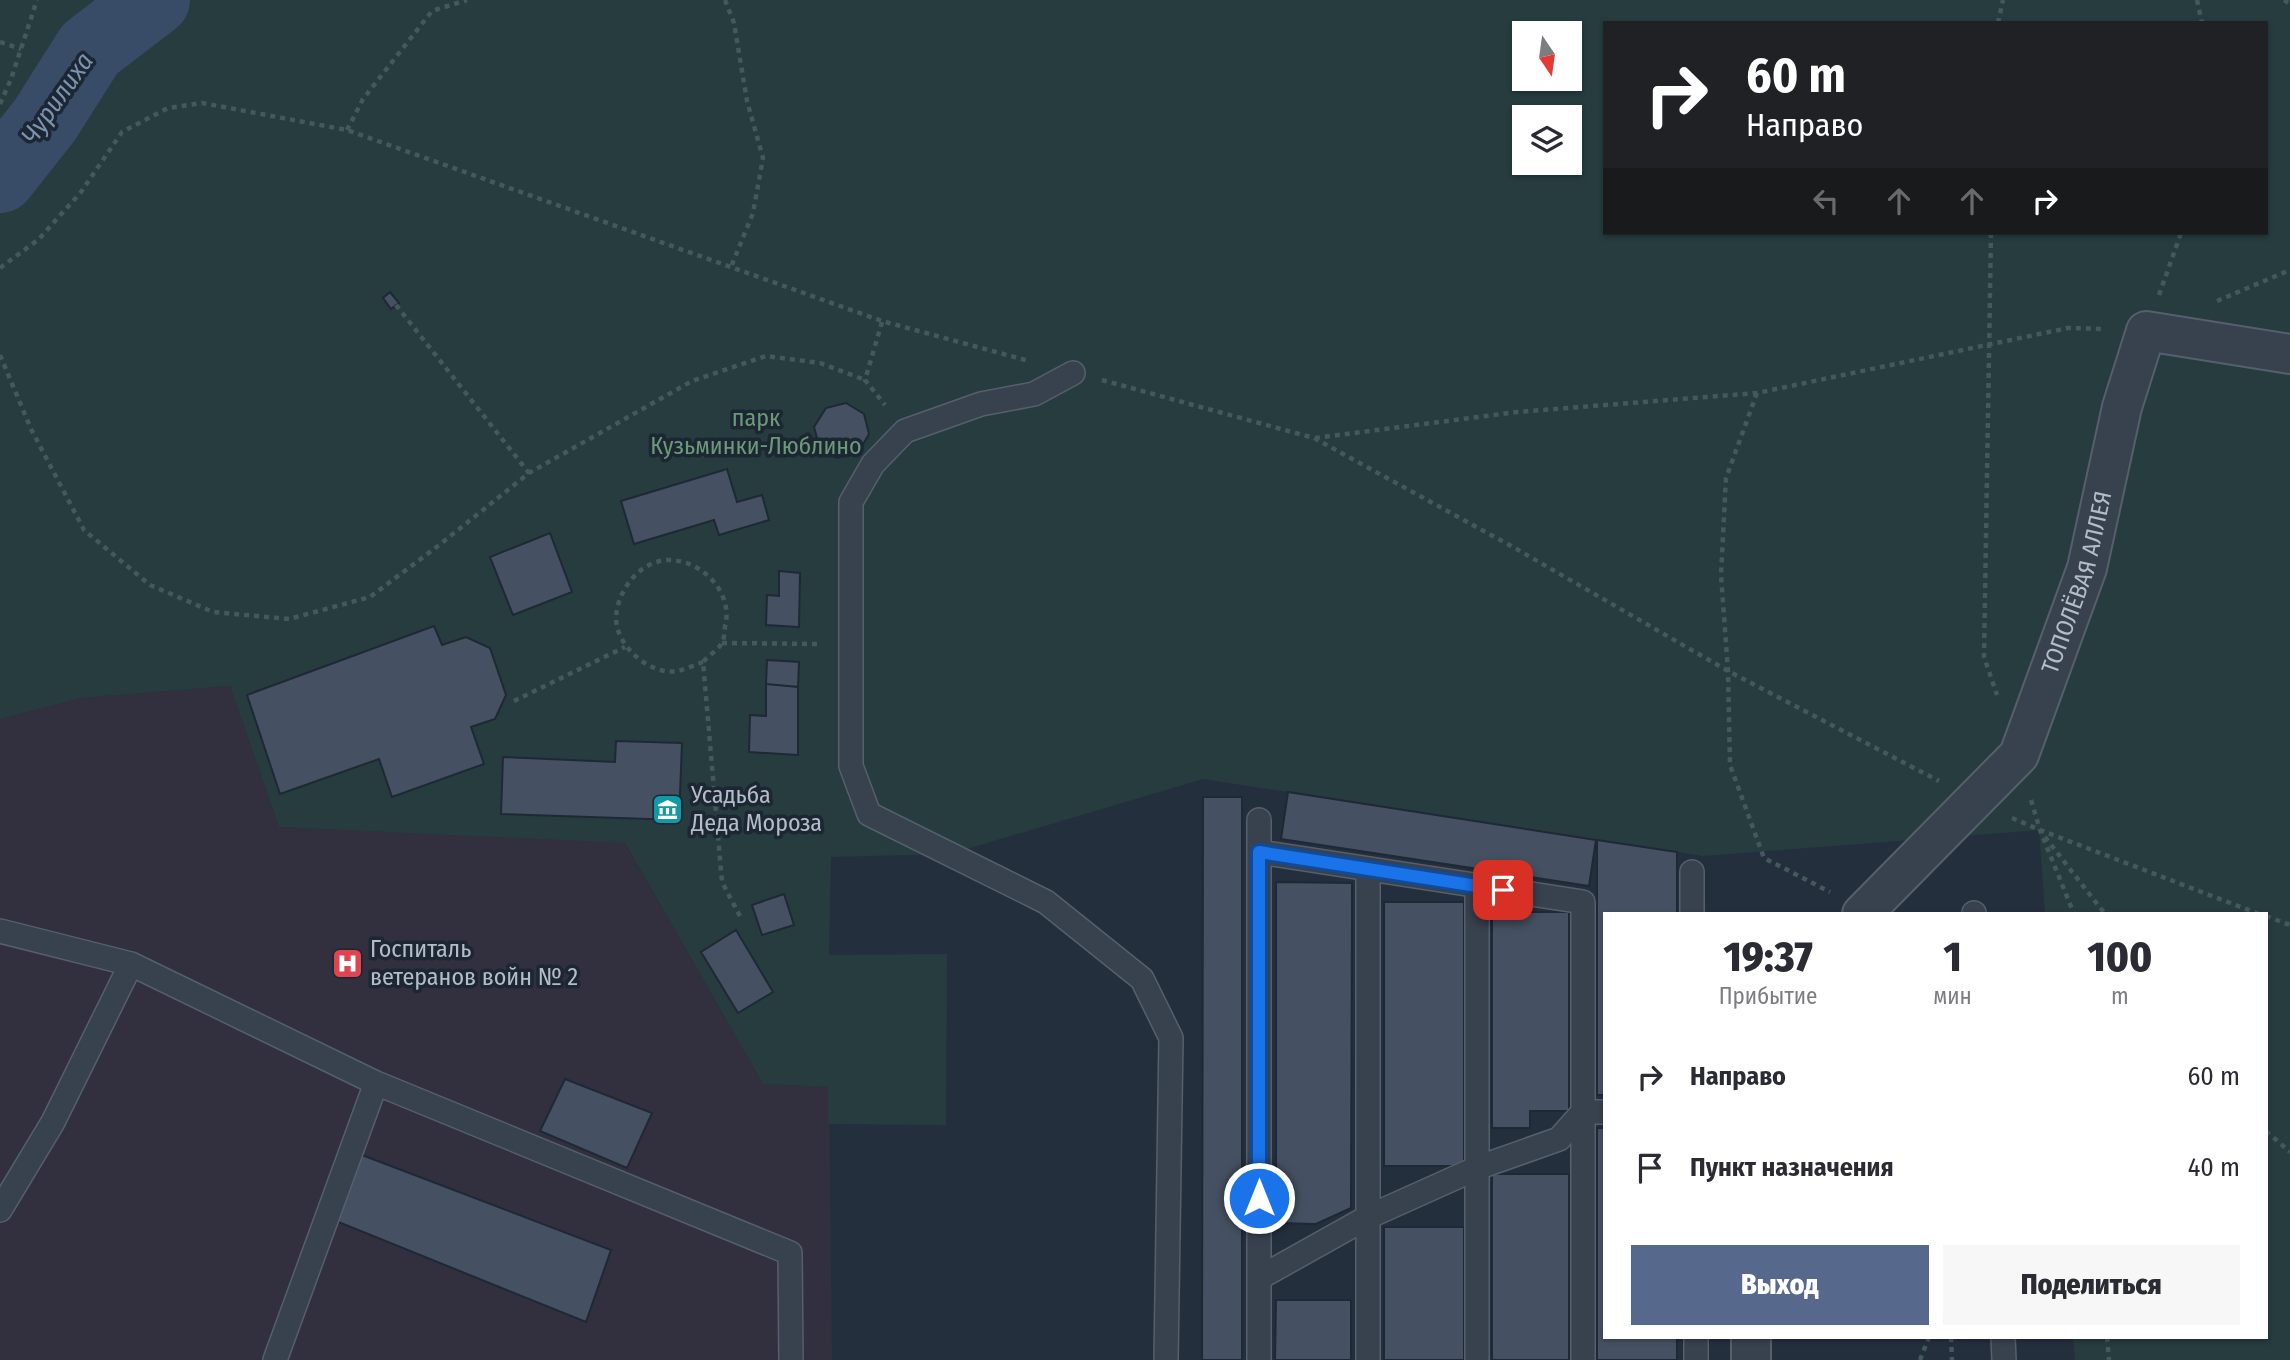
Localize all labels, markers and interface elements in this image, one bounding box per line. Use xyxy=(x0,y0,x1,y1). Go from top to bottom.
north arrow xyxy=(1512,21,1582,91)
map controls xyxy=(1512,21,1582,175)
text: 60 m xyxy=(1746,46,1846,105)
water label: Чурилиха xyxy=(15,47,100,150)
icon: right xyxy=(1631,49,1722,140)
button: layers xyxy=(1512,105,1582,175)
text: Направо xyxy=(1746,106,1863,144)
icon: left xyxy=(1807,182,1845,220)
icon: ahead xyxy=(1880,182,1918,220)
icon: ahead xyxy=(1953,182,1991,220)
icon: right xyxy=(2026,182,2064,220)
park label: парк Кузьминки-Люблино xyxy=(650,404,862,460)
street label: ТОПОЛЁВАЯ АЛЛЕЯ xyxy=(2036,488,2117,677)
place label: Усадьба Деда Мороза xyxy=(690,781,822,837)
museum icon: Усадьба Деда Мороза xyxy=(651,792,685,826)
pin xyxy=(1473,860,1533,920)
icon: arrive xyxy=(1484,871,1522,909)
text: 19:37 xyxy=(1724,932,1813,982)
text: 1 xyxy=(1943,932,1962,982)
text: 100 xyxy=(2088,932,2152,982)
place label: Госпиталь ветеранов войн № 2 xyxy=(370,935,578,991)
hospital icon: Госпиталь ветеранов войн № 2 xyxy=(330,946,364,980)
text: Прибытие xyxy=(1719,982,1817,1010)
text: мин xyxy=(1933,982,1972,1010)
text: m xyxy=(2111,982,2129,1010)
icon: right xyxy=(1631,1058,1669,1096)
text: Направо xyxy=(1690,1061,1786,1092)
text: 60 m xyxy=(2187,1061,2240,1092)
icon: arrive xyxy=(1631,1149,1669,1187)
text: Пункт назначения xyxy=(1690,1152,1894,1183)
text: 40 m xyxy=(2188,1152,2240,1183)
position arrow xyxy=(1222,1161,1296,1235)
button: Выход xyxy=(1631,1245,1929,1325)
button: Поделиться xyxy=(1943,1245,2240,1325)

